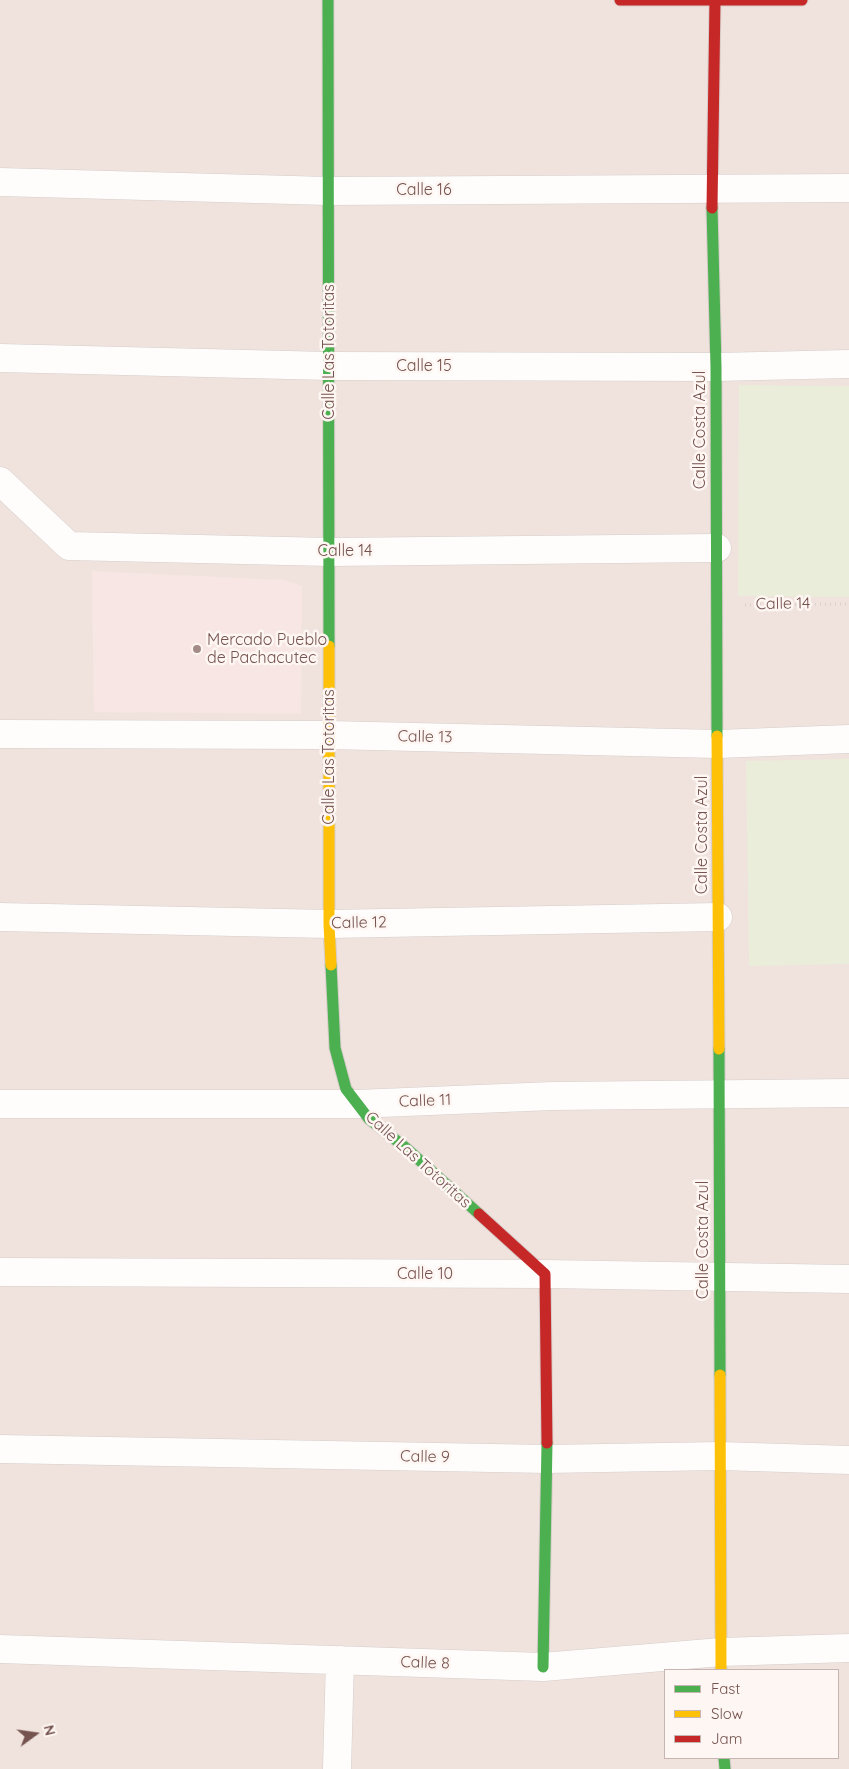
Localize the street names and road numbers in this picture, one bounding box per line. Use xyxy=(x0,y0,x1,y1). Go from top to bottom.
street label: Calle 16 xyxy=(396,180,452,200)
street label: Calle Las Totoritas xyxy=(319,284,339,420)
street label: Calle 15 xyxy=(396,356,452,376)
street label: Calle Costa Azul xyxy=(690,371,710,489)
street label: Calle 14 xyxy=(318,541,372,561)
street label: Calle 14 xyxy=(755,594,811,614)
street label: Calle Las Totoritas xyxy=(319,689,339,825)
street label: Calle 13 xyxy=(397,727,453,747)
street label: Calle Costa Azul xyxy=(692,776,712,894)
street label: Calle 12 xyxy=(331,913,387,933)
street label: Calle 11 xyxy=(398,1090,452,1112)
street label: Calle Las Totoritas xyxy=(361,1108,475,1212)
street label: Calle Costa Azul xyxy=(693,1181,713,1299)
street label: Calle 10 xyxy=(397,1264,453,1284)
street label: Calle 9 xyxy=(400,1447,450,1467)
street label: Calle 8 xyxy=(400,1653,450,1673)

